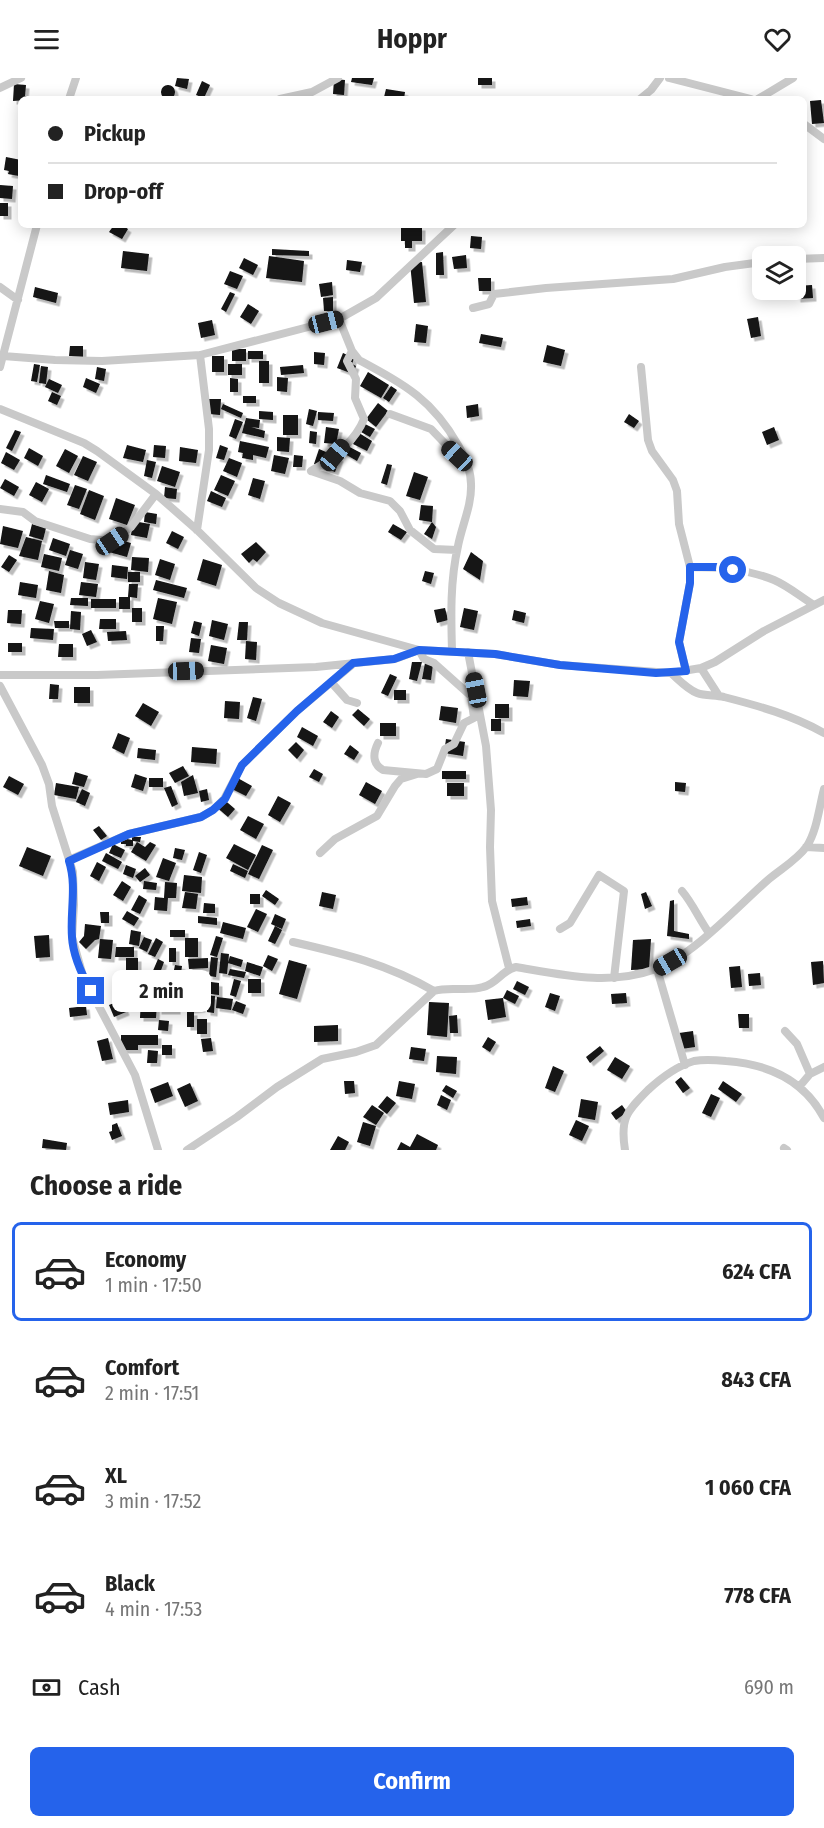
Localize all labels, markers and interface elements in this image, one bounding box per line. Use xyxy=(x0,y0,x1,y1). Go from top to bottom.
icon: menu xyxy=(30,23,63,56)
text: Hoppr xyxy=(377,23,447,55)
icon: heart xyxy=(761,23,794,56)
text: Pickup xyxy=(84,120,146,147)
text: Drop-off xyxy=(84,178,163,205)
map controls xyxy=(752,246,806,300)
button: layers xyxy=(752,246,806,300)
car xyxy=(306,309,346,335)
car xyxy=(317,435,353,475)
car xyxy=(438,437,476,475)
car xyxy=(92,523,132,559)
route start xyxy=(719,556,746,583)
car xyxy=(168,661,204,681)
car xyxy=(464,671,488,709)
car xyxy=(650,945,690,979)
callout: 2 min xyxy=(112,970,211,1012)
route end xyxy=(77,977,104,1004)
text: 2 min xyxy=(139,979,184,1003)
text: Choose a ride xyxy=(30,1170,182,1202)
icon: car xyxy=(33,1245,87,1299)
text: Economy xyxy=(105,1246,186,1273)
text: 624 CFA xyxy=(722,1258,791,1285)
text: 1 min · 17:50 xyxy=(105,1273,202,1297)
icon: car xyxy=(33,1353,87,1407)
text: Comfort xyxy=(105,1354,179,1381)
text: 843 CFA xyxy=(721,1366,791,1393)
text: 2 min · 17:51 xyxy=(105,1381,199,1405)
icon: car xyxy=(33,1461,87,1515)
text: XL xyxy=(105,1462,127,1489)
text: 1 060 CFA xyxy=(705,1474,791,1501)
text: 3 min · 17:52 xyxy=(105,1489,201,1513)
icon: car xyxy=(33,1569,87,1623)
text: Black xyxy=(105,1570,155,1597)
text: 778 CFA xyxy=(724,1582,791,1609)
text: 4 min · 17:53 xyxy=(105,1597,202,1621)
icon: cash xyxy=(30,1671,63,1704)
text: Cash xyxy=(78,1674,121,1701)
text: 690 m xyxy=(744,1675,794,1699)
button: Confirm xyxy=(30,1747,794,1816)

